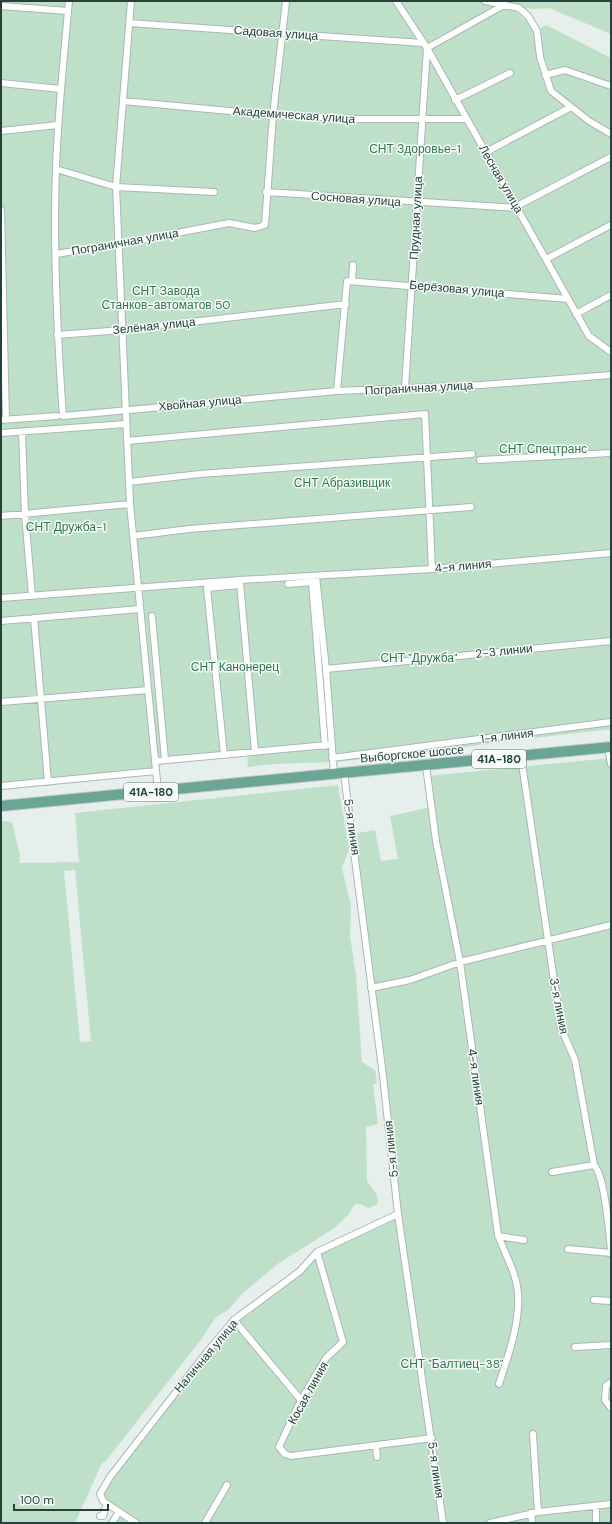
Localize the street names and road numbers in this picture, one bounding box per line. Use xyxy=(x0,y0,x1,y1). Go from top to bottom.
street label: Садовая улица xyxy=(233,22,319,44)
street label: Академическая улица xyxy=(232,103,356,127)
street label: Лесная улица xyxy=(475,142,527,216)
street label: Прудная улица xyxy=(406,175,426,260)
street label: Сосновая улица xyxy=(310,188,402,210)
street label: Пограничная улица xyxy=(70,225,180,259)
street label: Берёзовая улица xyxy=(409,277,506,301)
street label: Зелёная улица xyxy=(112,314,197,338)
street label: Пограничная улица xyxy=(364,377,474,399)
street label: Хвойная улица xyxy=(158,391,243,415)
street label: 4-я линия xyxy=(434,556,492,576)
street label: 2-3 линии xyxy=(475,640,533,662)
street label: 1-я линия xyxy=(479,725,535,747)
street label: Выборгское шоссе xyxy=(360,741,465,766)
road number: 41А-180 xyxy=(472,750,526,768)
road number: 41А-180 xyxy=(124,783,178,801)
street label: 5-я линия xyxy=(340,798,364,856)
street label: 3-я линия xyxy=(546,977,572,1035)
street label: 4-я линия xyxy=(464,1048,488,1106)
street label: 5-я линия xyxy=(380,1120,402,1178)
street label: Наличная улица xyxy=(171,1316,242,1396)
street label: Косая линия xyxy=(284,1359,332,1427)
street label: 5-я линия xyxy=(424,1441,448,1499)

